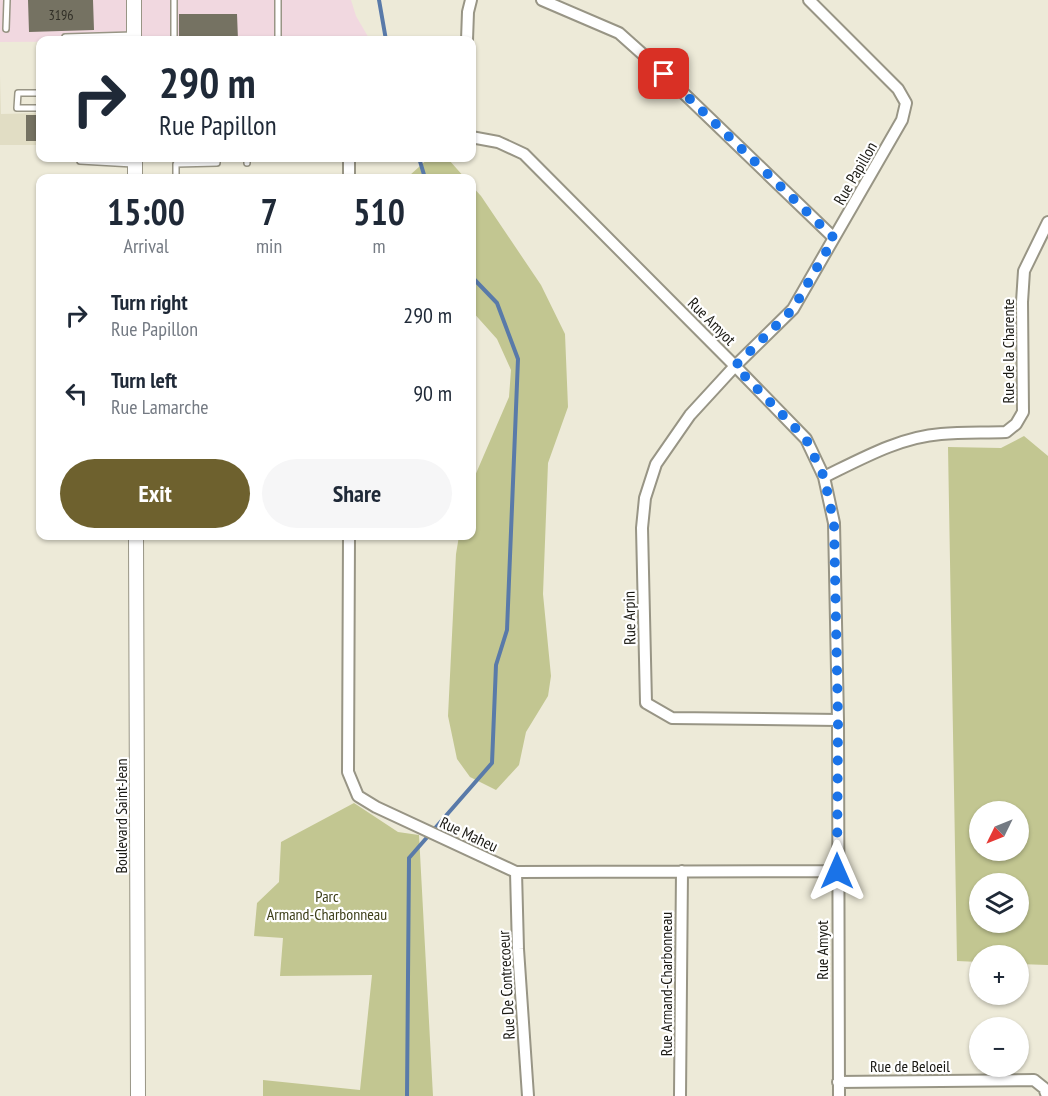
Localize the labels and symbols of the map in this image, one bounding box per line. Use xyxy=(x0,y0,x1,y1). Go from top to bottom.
house number: 3196 xyxy=(48,6,74,24)
pin xyxy=(638,48,689,99)
street label: Rue Papillon xyxy=(829,138,881,208)
street label: Rue Amyot xyxy=(684,293,741,350)
street label: Rue de la Charente xyxy=(998,299,1018,403)
street label: Rue Arpin xyxy=(619,591,639,645)
street label: Boulevard Saint-Jean xyxy=(111,758,131,874)
north arrow xyxy=(969,801,1029,861)
street label: Rue Maheu xyxy=(437,812,501,856)
position arrow xyxy=(805,839,869,903)
park label: Parc Armand-Charbonneau xyxy=(267,886,387,924)
street label: Rue Armand-Charbonneau xyxy=(656,912,676,1056)
street label: Rue Amyot xyxy=(812,920,832,980)
street label: Rue De Contrecoeur xyxy=(493,929,519,1040)
street label: Rue de Beloeil xyxy=(870,1056,950,1076)

